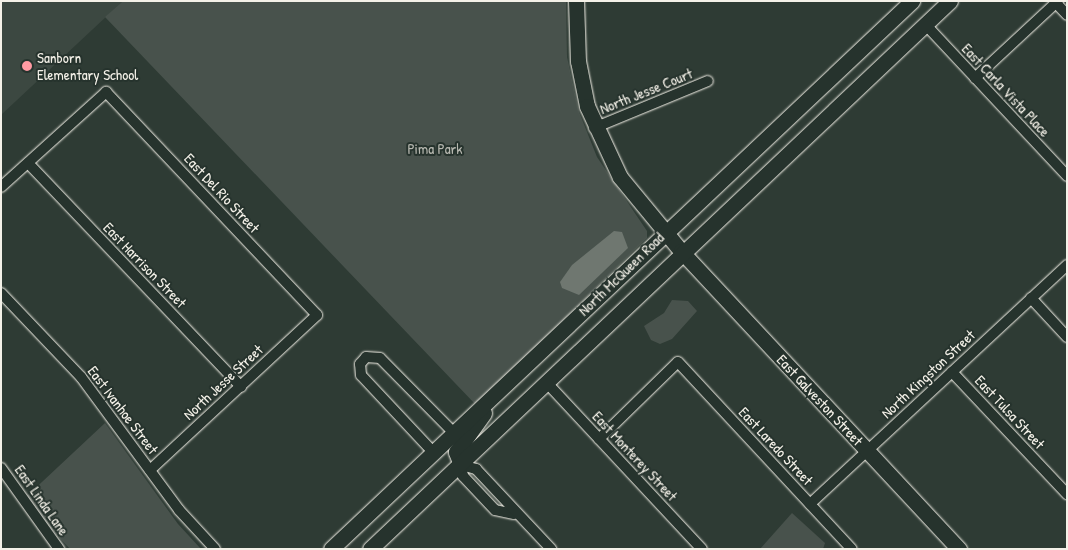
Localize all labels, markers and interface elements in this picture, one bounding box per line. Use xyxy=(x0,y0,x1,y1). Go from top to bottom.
street label: East Carla Vista Place xyxy=(958,40,1054,140)
place label: Sanborn Elementary School xyxy=(37,48,138,83)
marker: Sanborn Elementary School xyxy=(21,60,33,72)
street label: North Jesse Court xyxy=(597,64,695,118)
park label: Pima Park xyxy=(407,140,463,158)
street label: East Del Rio Street xyxy=(181,150,263,236)
street label: East Harrison Street xyxy=(100,219,190,311)
street label: North McQueen Road xyxy=(574,229,668,319)
street label: North Kingston Street xyxy=(877,326,979,422)
street label: North Jesse Street xyxy=(180,341,266,423)
street label: East Galveston Street xyxy=(773,351,867,449)
street label: East Ivanhoe Street xyxy=(84,362,162,458)
street label: East Tulsa Street xyxy=(971,372,1049,452)
street label: East Laredo Street xyxy=(735,403,817,489)
street label: East Monterey Street xyxy=(589,407,681,505)
street label: East Linda Lane xyxy=(11,461,73,539)

